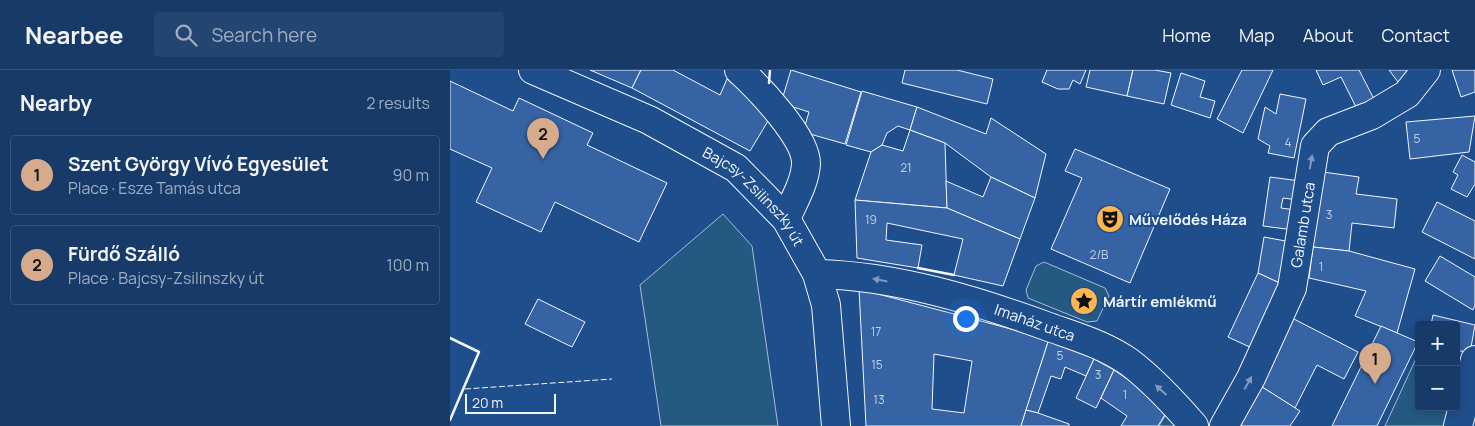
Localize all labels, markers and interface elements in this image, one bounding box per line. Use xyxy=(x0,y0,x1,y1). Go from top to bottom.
search box xyxy=(154,12,504,57)
text: Nearbee xyxy=(25,18,124,51)
icon: search xyxy=(172,21,200,49)
text: Search here xyxy=(212,22,317,48)
text: Home xyxy=(1162,23,1211,47)
text: Map xyxy=(1239,23,1275,47)
text: About xyxy=(1303,23,1353,47)
text: Contact xyxy=(1381,23,1450,47)
text: Nearby xyxy=(20,89,92,117)
text: 2 results xyxy=(366,92,430,114)
pin: 2 xyxy=(527,118,559,159)
house number: 5 xyxy=(1414,130,1421,147)
house number: 4 xyxy=(1284,134,1292,151)
street label: Bajcsy-Zsilinszky út xyxy=(699,141,810,250)
text: Szent György Vívó Egyesület xyxy=(68,151,329,177)
one-way arrow xyxy=(1308,154,1316,170)
house number: 21 xyxy=(900,159,912,176)
text: 1 xyxy=(33,164,41,186)
text: 90 m xyxy=(393,164,429,186)
text: Place · Esze Tamás utca xyxy=(68,177,241,199)
street label: Galamb utca xyxy=(1285,180,1320,269)
theatre icon: Művelődés Háza xyxy=(1095,204,1125,234)
house number: 3 xyxy=(1326,206,1332,223)
place label: Művelődés Háza xyxy=(1129,209,1247,230)
house number: 19 xyxy=(865,211,877,228)
text: Fürdő Szálló xyxy=(68,241,180,267)
house number: 2/B xyxy=(1090,246,1108,263)
text: 2 xyxy=(32,254,42,276)
text: 100 m xyxy=(386,254,429,276)
house number: 1 xyxy=(1319,258,1323,275)
text: Place · Bajcsy-Zsilinszky út xyxy=(68,267,264,289)
one-way arrow xyxy=(872,276,888,284)
place icon: Mártír emlékmű xyxy=(1069,286,1099,316)
place label: Mártír emlékmű xyxy=(1103,291,1217,312)
street label: Imaház utca xyxy=(992,298,1078,346)
your location xyxy=(953,306,979,332)
map controls xyxy=(1415,321,1460,411)
button: + xyxy=(1415,321,1460,366)
house number: 17 xyxy=(871,323,881,340)
pin: 1 xyxy=(1359,343,1391,384)
house number: 5 xyxy=(1057,347,1064,364)
house number: 15 xyxy=(871,356,883,373)
house number: 3 xyxy=(1095,366,1101,383)
button: − xyxy=(1415,366,1460,411)
one-way arrow xyxy=(1244,376,1252,391)
one-way arrow xyxy=(1154,385,1167,396)
house number: 1 xyxy=(1123,386,1127,403)
scale bar xyxy=(465,391,556,414)
house number: 13 xyxy=(873,391,885,408)
text: 20 m xyxy=(472,393,503,412)

